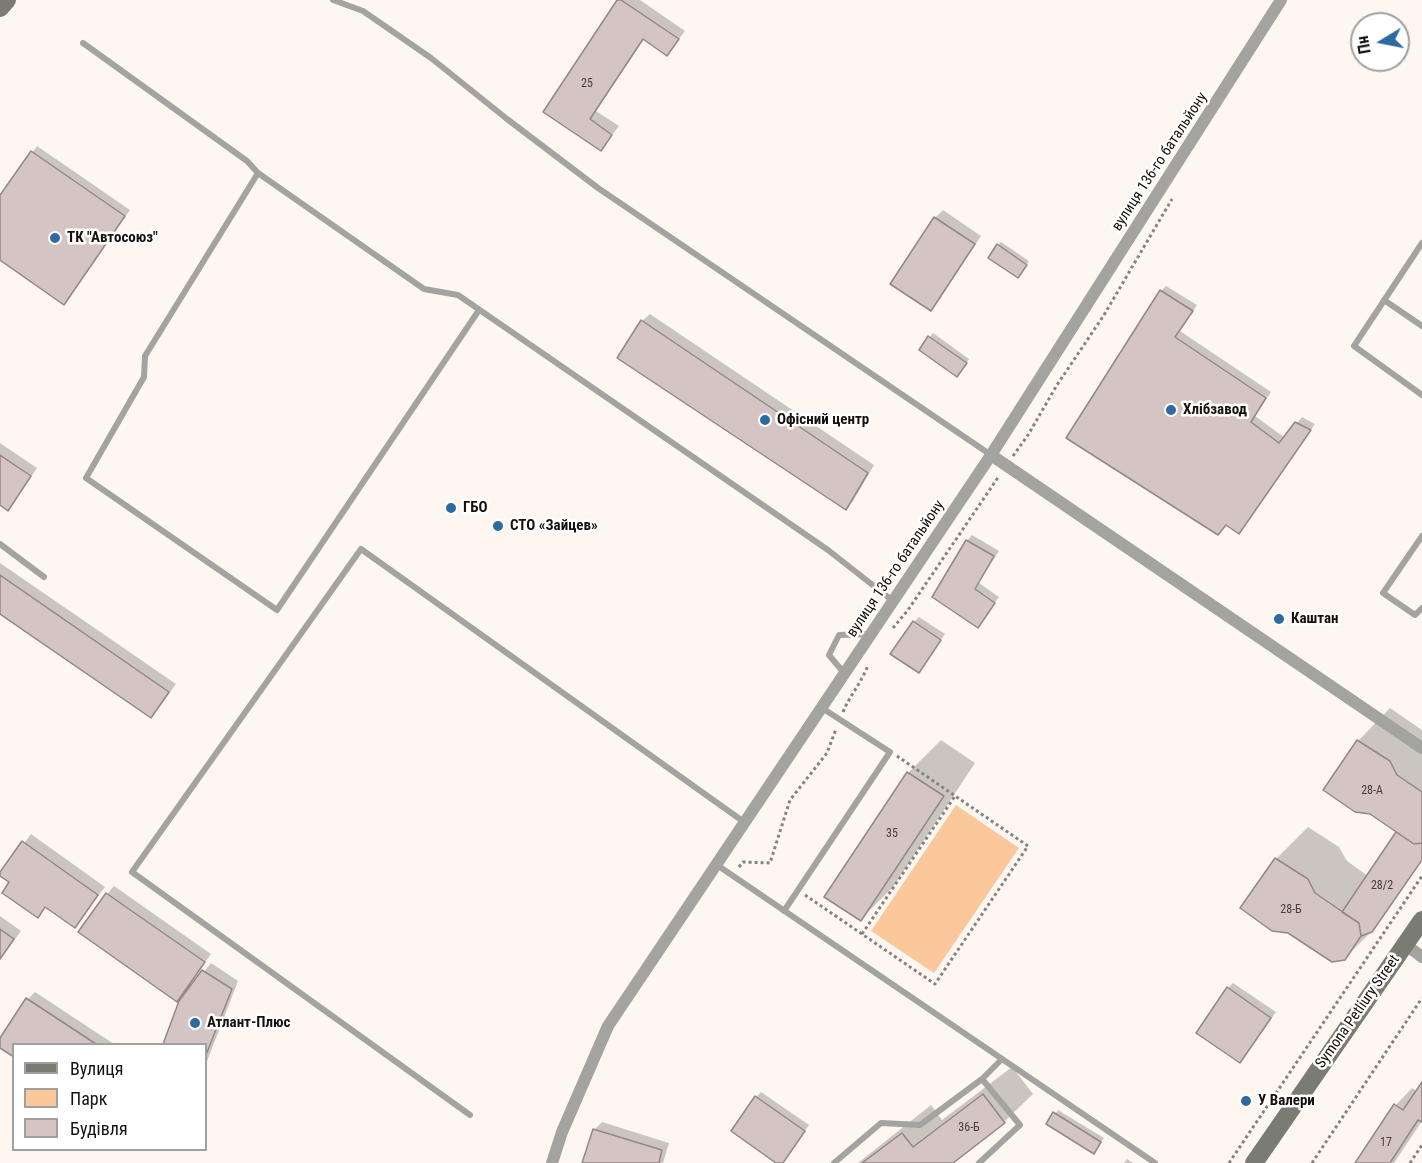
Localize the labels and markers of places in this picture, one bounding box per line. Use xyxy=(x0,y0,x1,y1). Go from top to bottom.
place label: ТК "Автосоюз" xyxy=(67,229,158,247)
marker: ТК "Автосоюз" xyxy=(48,231,62,245)
place label: Хлібзавод xyxy=(1183,401,1247,419)
marker: Хлібзавод xyxy=(1164,403,1178,417)
place label: Офісний центр xyxy=(777,411,869,429)
marker: Офісний центр xyxy=(758,413,772,427)
place label: ГБО xyxy=(463,499,488,517)
marker: ГБО xyxy=(444,501,458,515)
place label: СТО «Зайцев» xyxy=(510,517,598,535)
marker: СТО «Зайцев» xyxy=(491,519,505,533)
place label: Каштан xyxy=(1291,610,1339,628)
marker: Каштан xyxy=(1272,612,1286,626)
place label: Атлант-Плюс xyxy=(207,1014,290,1032)
marker: Атлант-Плюс xyxy=(188,1016,202,1030)
place label: У Валери xyxy=(1258,1092,1315,1110)
marker: У Валери xyxy=(1239,1094,1253,1108)

